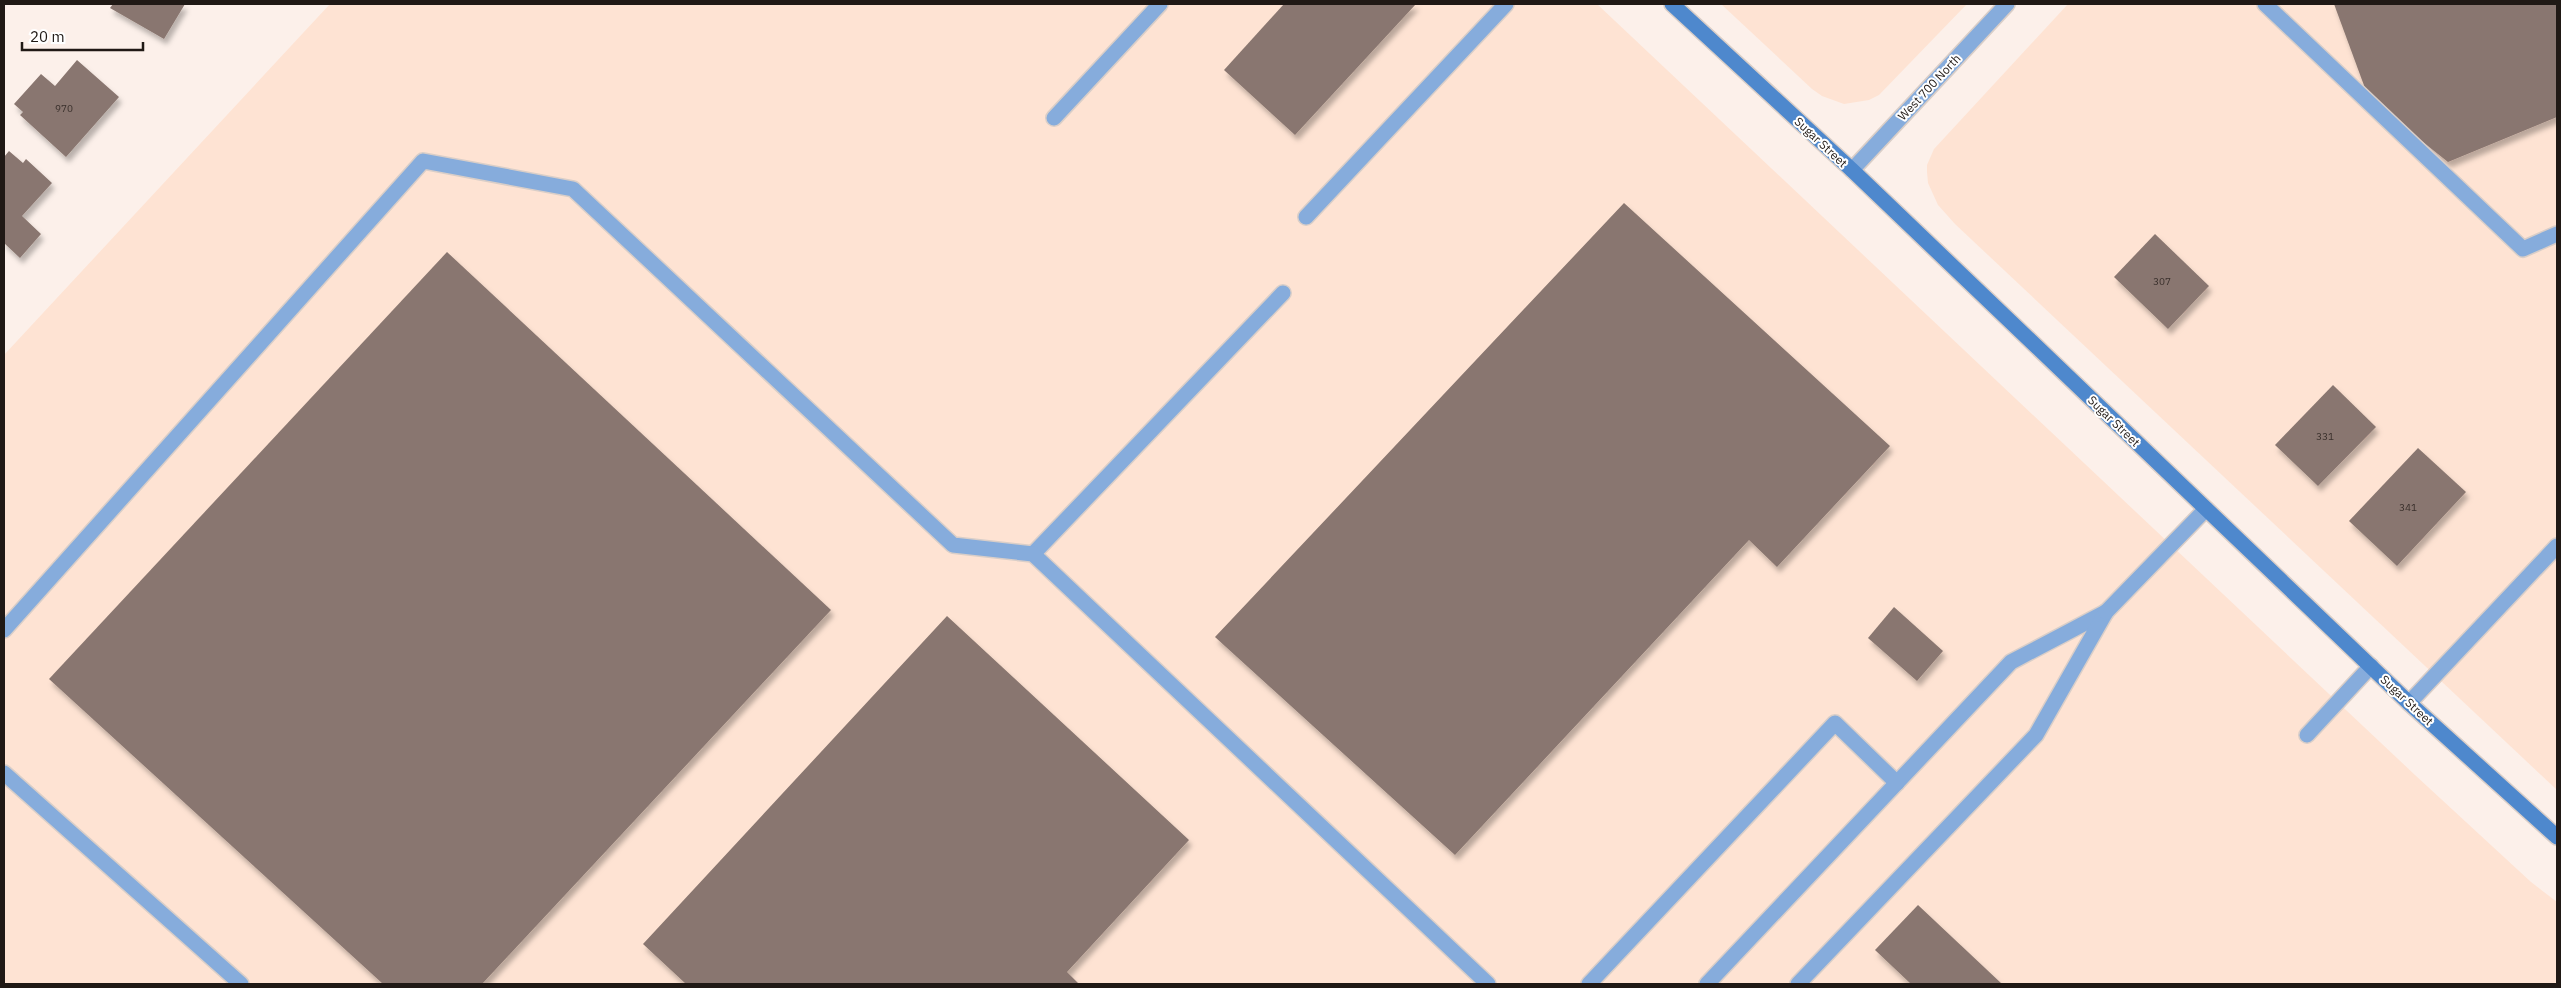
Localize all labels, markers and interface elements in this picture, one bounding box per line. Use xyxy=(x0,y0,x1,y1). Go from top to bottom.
scale bar xyxy=(22,20,144,52)
text: 20 m xyxy=(30,27,65,46)
street label: West 700 North xyxy=(1895,51,1963,123)
house number: 970 xyxy=(55,102,73,115)
street label: Sugar Street xyxy=(1792,114,1850,170)
house number: 307 xyxy=(2153,275,2171,288)
street label: Sugar Street xyxy=(2085,392,2143,450)
house number: 331 xyxy=(2316,430,2334,443)
house number: 341 xyxy=(2399,501,2417,514)
street label: Sugar Street xyxy=(2378,672,2436,728)

